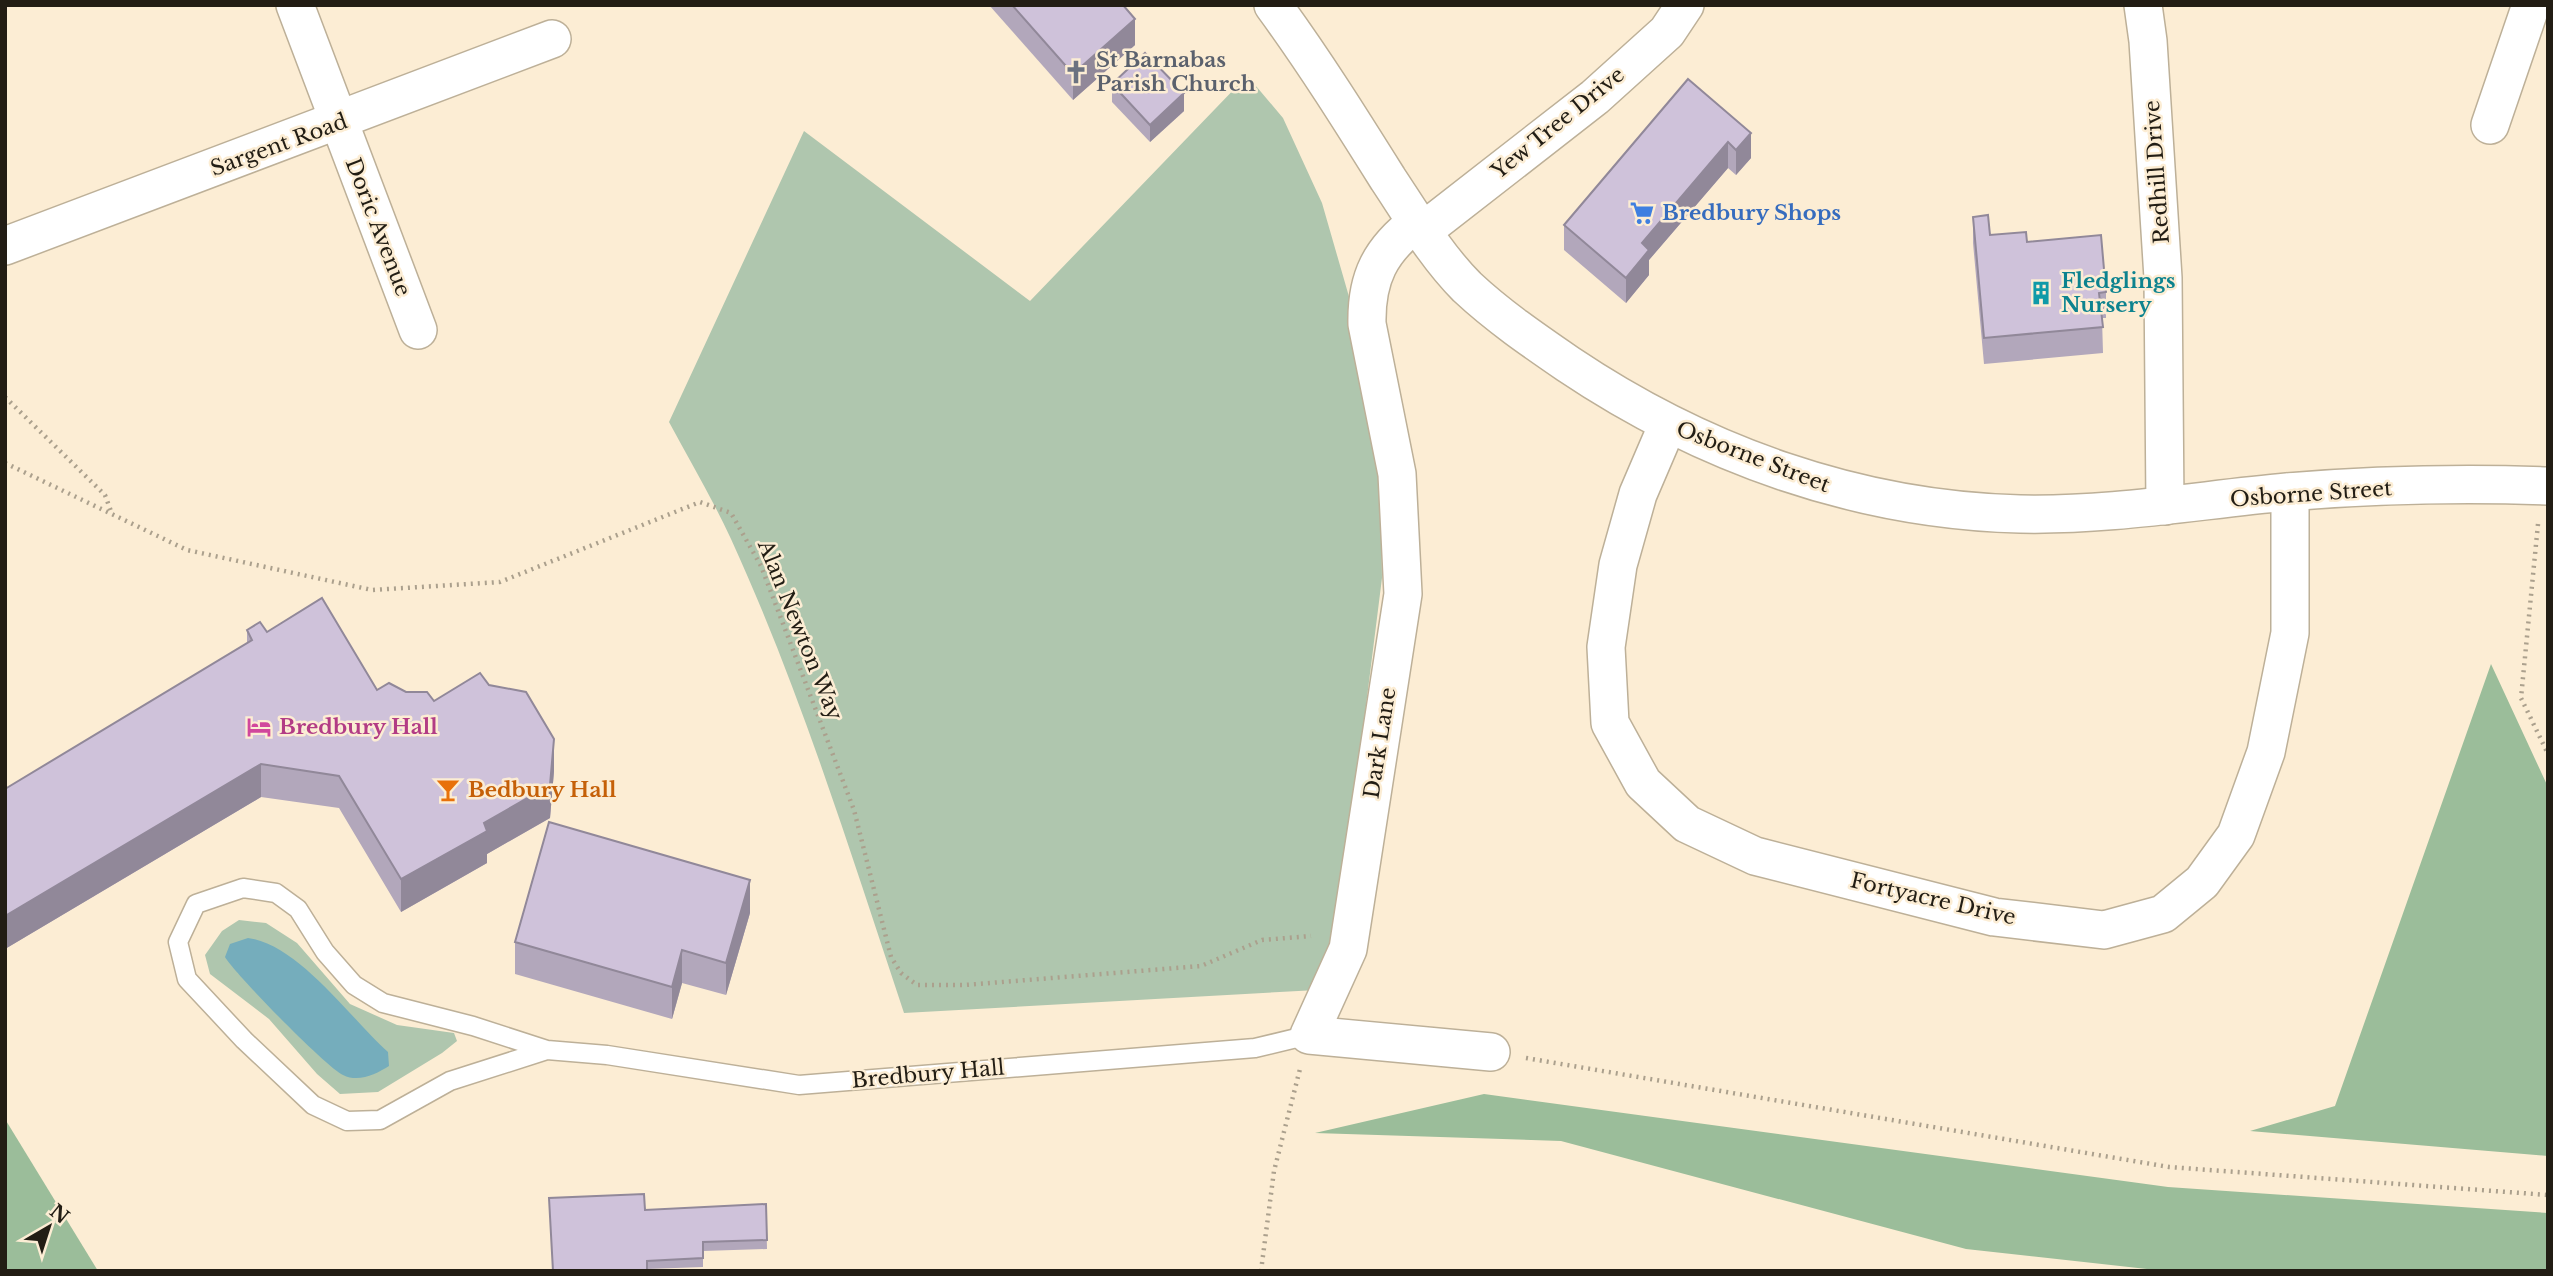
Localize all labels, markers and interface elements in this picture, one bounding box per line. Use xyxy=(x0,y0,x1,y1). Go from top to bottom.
place label: St Barnabas Parish Church xyxy=(1096,47,1256,97)
church icon: St Barnabas Parish Church xyxy=(1062,58,1090,86)
street label: Yew Tree Drive xyxy=(1486,62,1630,185)
street label: Redhill Drive xyxy=(2139,99,2175,245)
street label: Sargent Road xyxy=(207,108,351,182)
street label: Doric Avenue xyxy=(340,154,416,300)
supermarket icon: Bredbury Shops xyxy=(1628,199,1656,227)
place label: Bredbury Shops xyxy=(1662,200,1841,226)
place label: Fledglings Nursery xyxy=(2061,268,2176,318)
building icon: Fledglings Nursery xyxy=(2027,279,2055,307)
street label: Osborne Street xyxy=(1673,416,1834,498)
street label: Osborne Street xyxy=(2229,475,2393,513)
street label: Alan Newton Way xyxy=(752,535,848,724)
street label: Dark Lane xyxy=(1358,686,1402,800)
hotel icon: Bredbury Hall xyxy=(245,713,273,741)
place label: Bredbury Hall xyxy=(279,714,438,740)
bar icon: Bedbury Hall xyxy=(434,776,462,804)
place label: Bedbury Hall xyxy=(468,777,617,803)
street label: Fortyacre Drive xyxy=(1848,867,2018,931)
street label: Bredbury Hall xyxy=(850,1054,1006,1094)
north arrow xyxy=(14,1192,84,1262)
text: N xyxy=(45,1200,74,1229)

